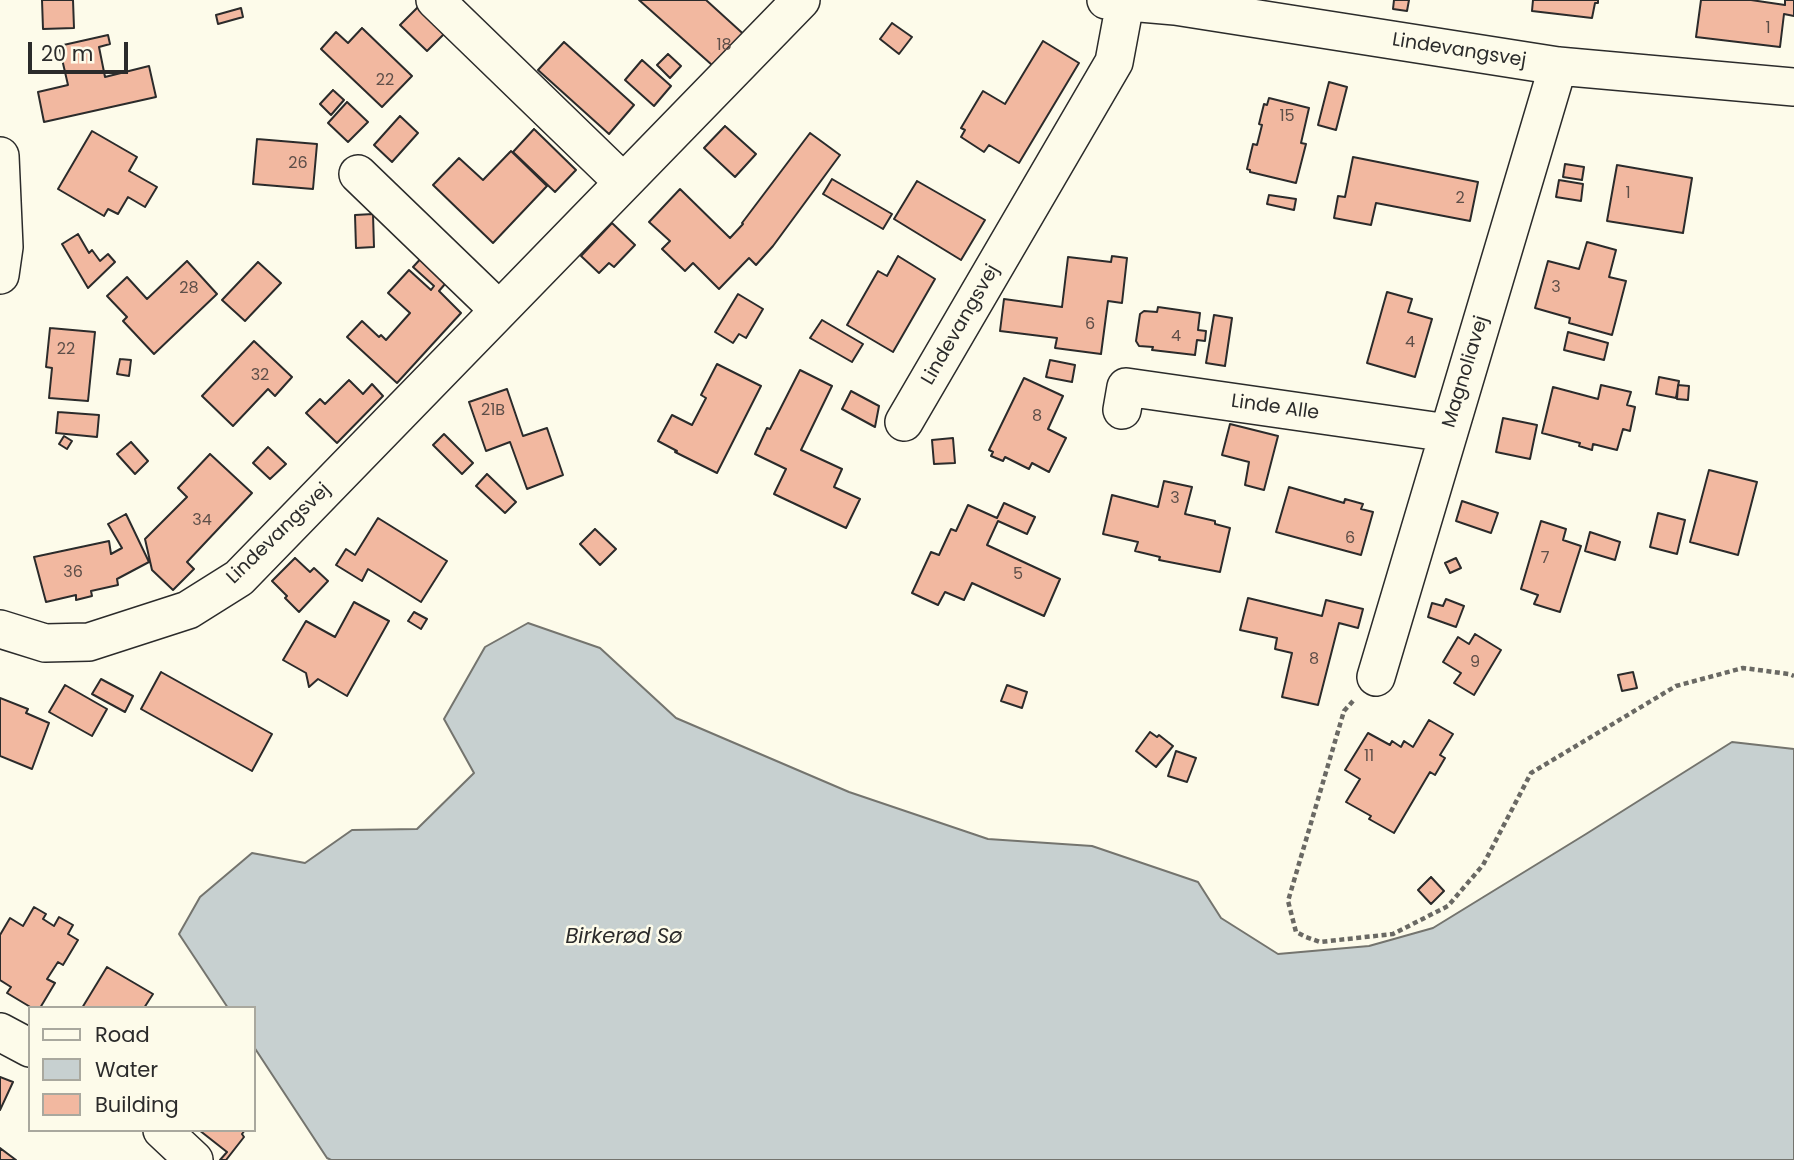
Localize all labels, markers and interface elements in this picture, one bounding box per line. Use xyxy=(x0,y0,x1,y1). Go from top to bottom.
house number: 1 xyxy=(1765,19,1771,39)
scale bar xyxy=(32,28,131,72)
street label: Lindevangsvej xyxy=(1390,29,1528,73)
house number: 18 xyxy=(716,36,732,56)
text: 20 m xyxy=(41,39,94,68)
house number: 22 xyxy=(376,71,394,91)
house number: 15 xyxy=(1279,107,1295,127)
house number: 26 xyxy=(288,154,308,174)
house number: 1 xyxy=(1625,184,1631,204)
house number: 2 xyxy=(1455,189,1465,209)
street label: Lindevangsvej xyxy=(917,261,1005,389)
house number: 3 xyxy=(1551,278,1561,298)
house number: 28 xyxy=(179,279,199,299)
street label: Magnoliavej xyxy=(1438,313,1494,431)
house number: 6 xyxy=(1085,315,1095,335)
house number: 4 xyxy=(1171,327,1181,347)
house number: 4 xyxy=(1405,333,1415,353)
house number: 22 xyxy=(57,340,75,360)
house number: 32 xyxy=(251,366,269,386)
street label: Linde Alle xyxy=(1230,391,1320,425)
house number: 21B xyxy=(481,401,505,421)
house number: 8 xyxy=(1032,407,1042,427)
street label: Lindevangsvej xyxy=(222,479,336,589)
house number: 3 xyxy=(1170,489,1180,509)
house number: 34 xyxy=(192,511,212,531)
house number: 6 xyxy=(1345,529,1355,549)
house number: 7 xyxy=(1541,549,1549,569)
house number: 36 xyxy=(63,563,83,583)
house number: 5 xyxy=(1013,565,1023,585)
house number: 8 xyxy=(1309,650,1319,670)
house number: 9 xyxy=(1470,653,1480,673)
house number: 11 xyxy=(1364,747,1374,767)
water label: Birkerød Sø xyxy=(565,925,683,951)
legend xyxy=(28,1006,256,1132)
text: Road xyxy=(95,1020,150,1049)
text: Water xyxy=(95,1055,158,1084)
text: Building xyxy=(95,1090,179,1119)

